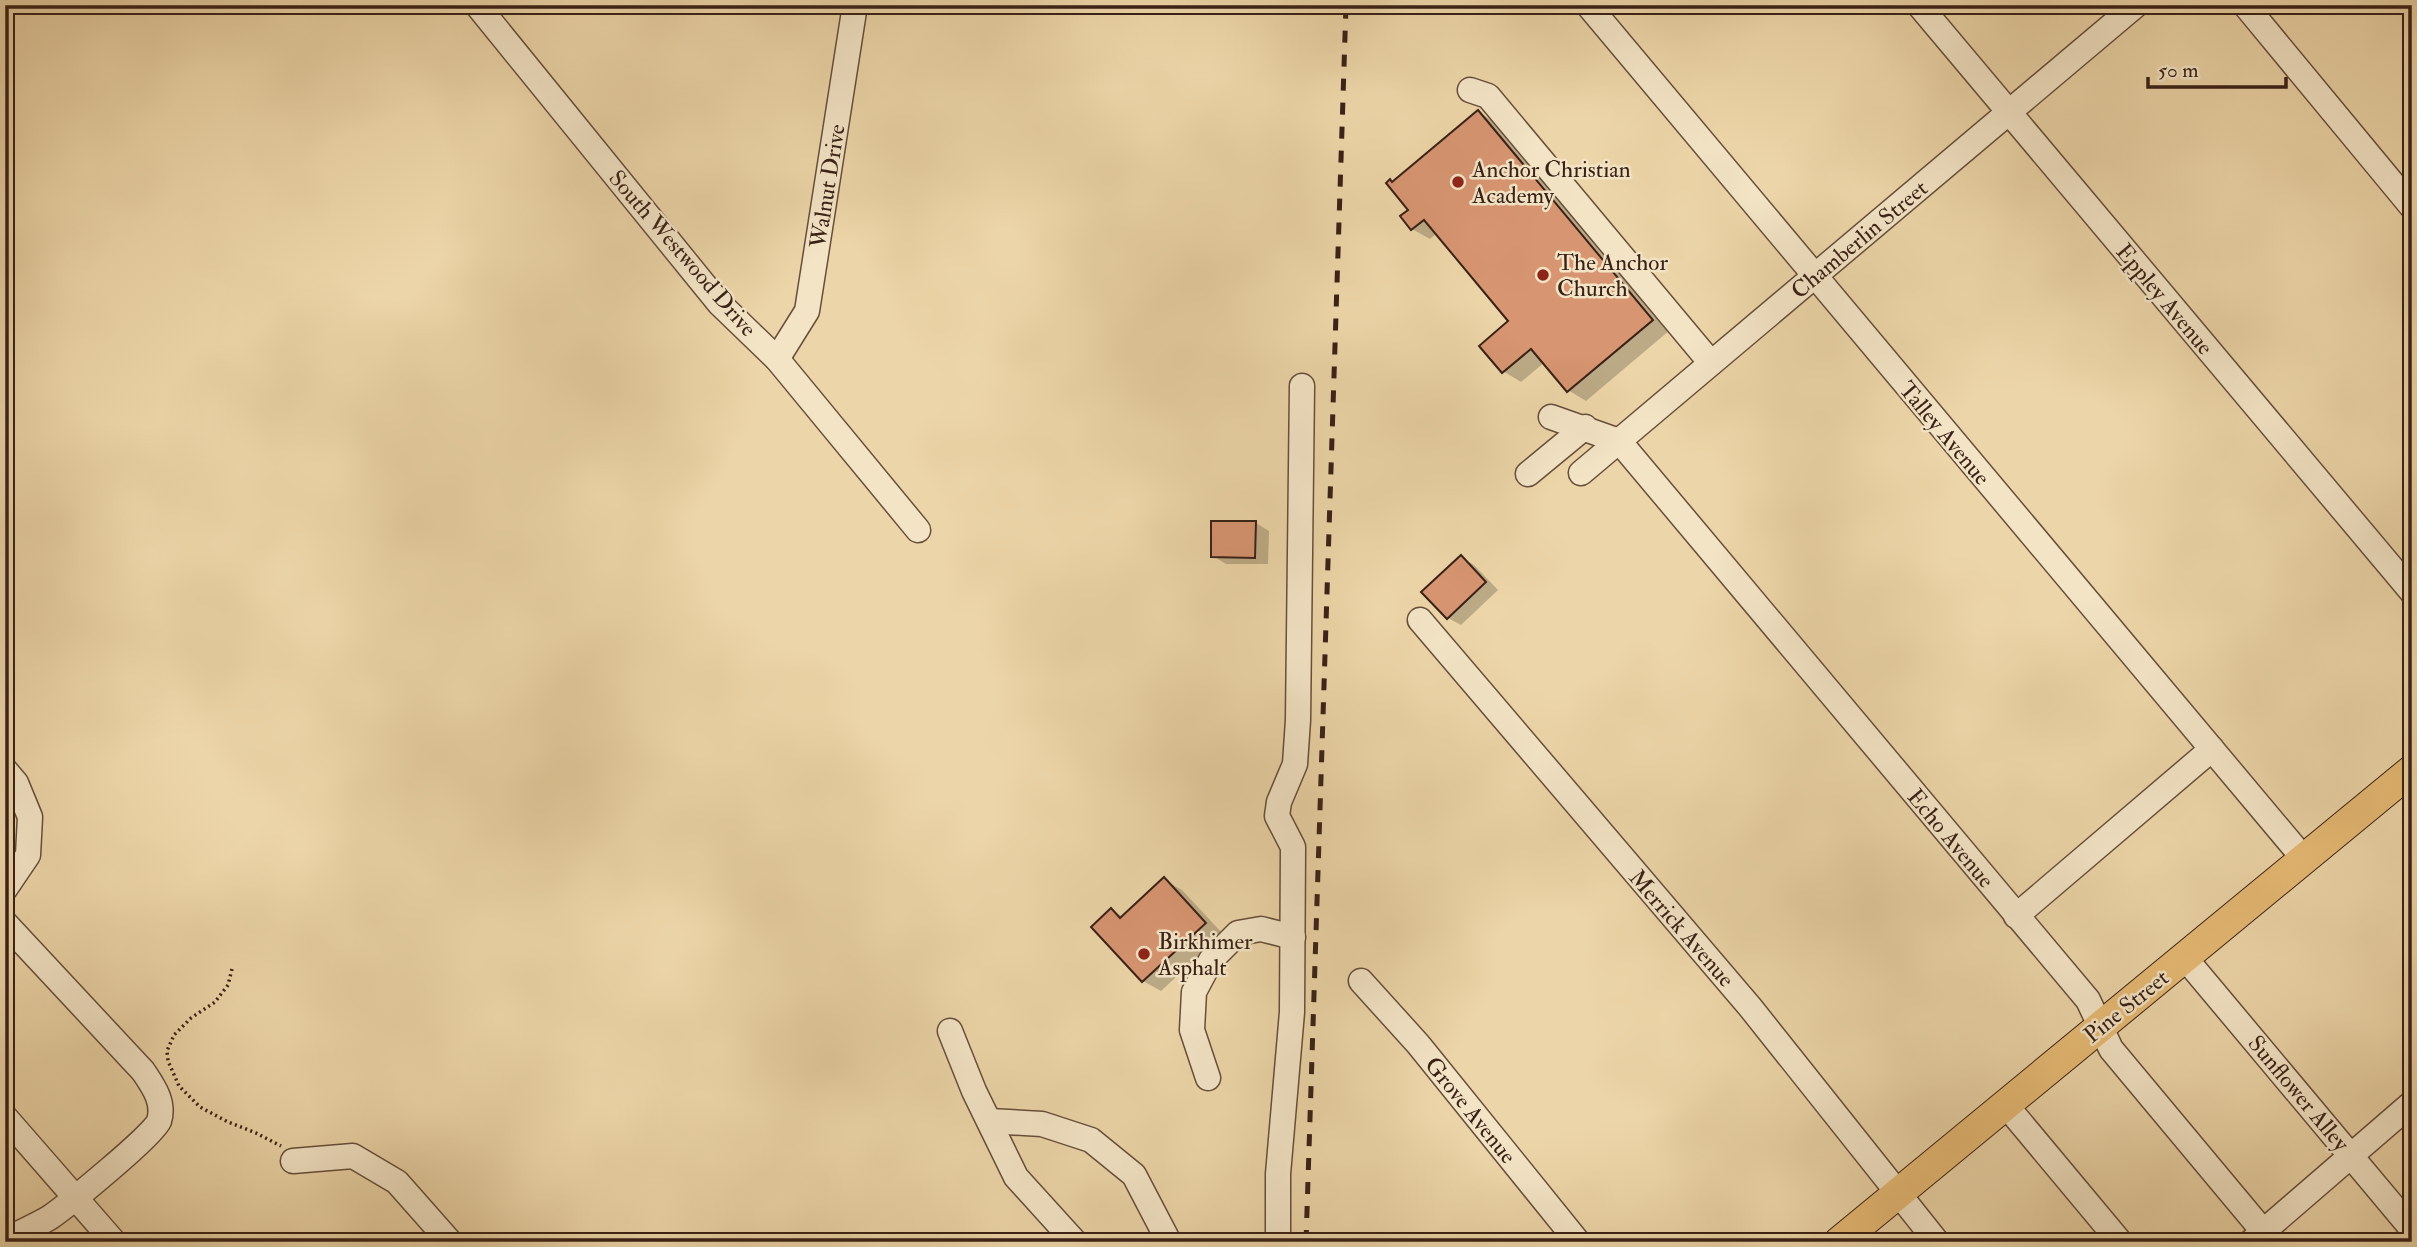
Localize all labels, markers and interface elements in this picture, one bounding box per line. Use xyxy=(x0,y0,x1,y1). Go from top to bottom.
scale bar xyxy=(2148,46,2286,90)
text: 50 m xyxy=(2158,57,2199,84)
street label: Walnut Drive xyxy=(803,122,852,251)
place label: Anchor Christian Academy xyxy=(1471,155,1631,210)
street label: South Westwood Drive xyxy=(602,164,763,343)
marker: Anchor Christian Academy xyxy=(1450,174,1466,190)
street label: Chamberlin Street xyxy=(1785,174,1934,305)
street label: Eppley Avenue xyxy=(2109,238,2220,362)
place label: The Anchor Church xyxy=(1557,248,1668,303)
marker: The Anchor Church xyxy=(1535,267,1551,283)
street label: Talley Avenue xyxy=(1893,375,1997,492)
street label: Echo Avenue xyxy=(1901,783,2001,894)
street label: Merrick Avenue xyxy=(1623,864,1741,993)
place label: Birkhimer Asphalt xyxy=(1157,927,1253,983)
marker: Birkhimer Asphalt xyxy=(1136,946,1152,962)
street label: Pine Street xyxy=(2078,963,2175,1050)
street label: Sunflower Alley xyxy=(2242,1029,2356,1158)
street label: Grove Avenue xyxy=(1419,1051,1523,1170)

